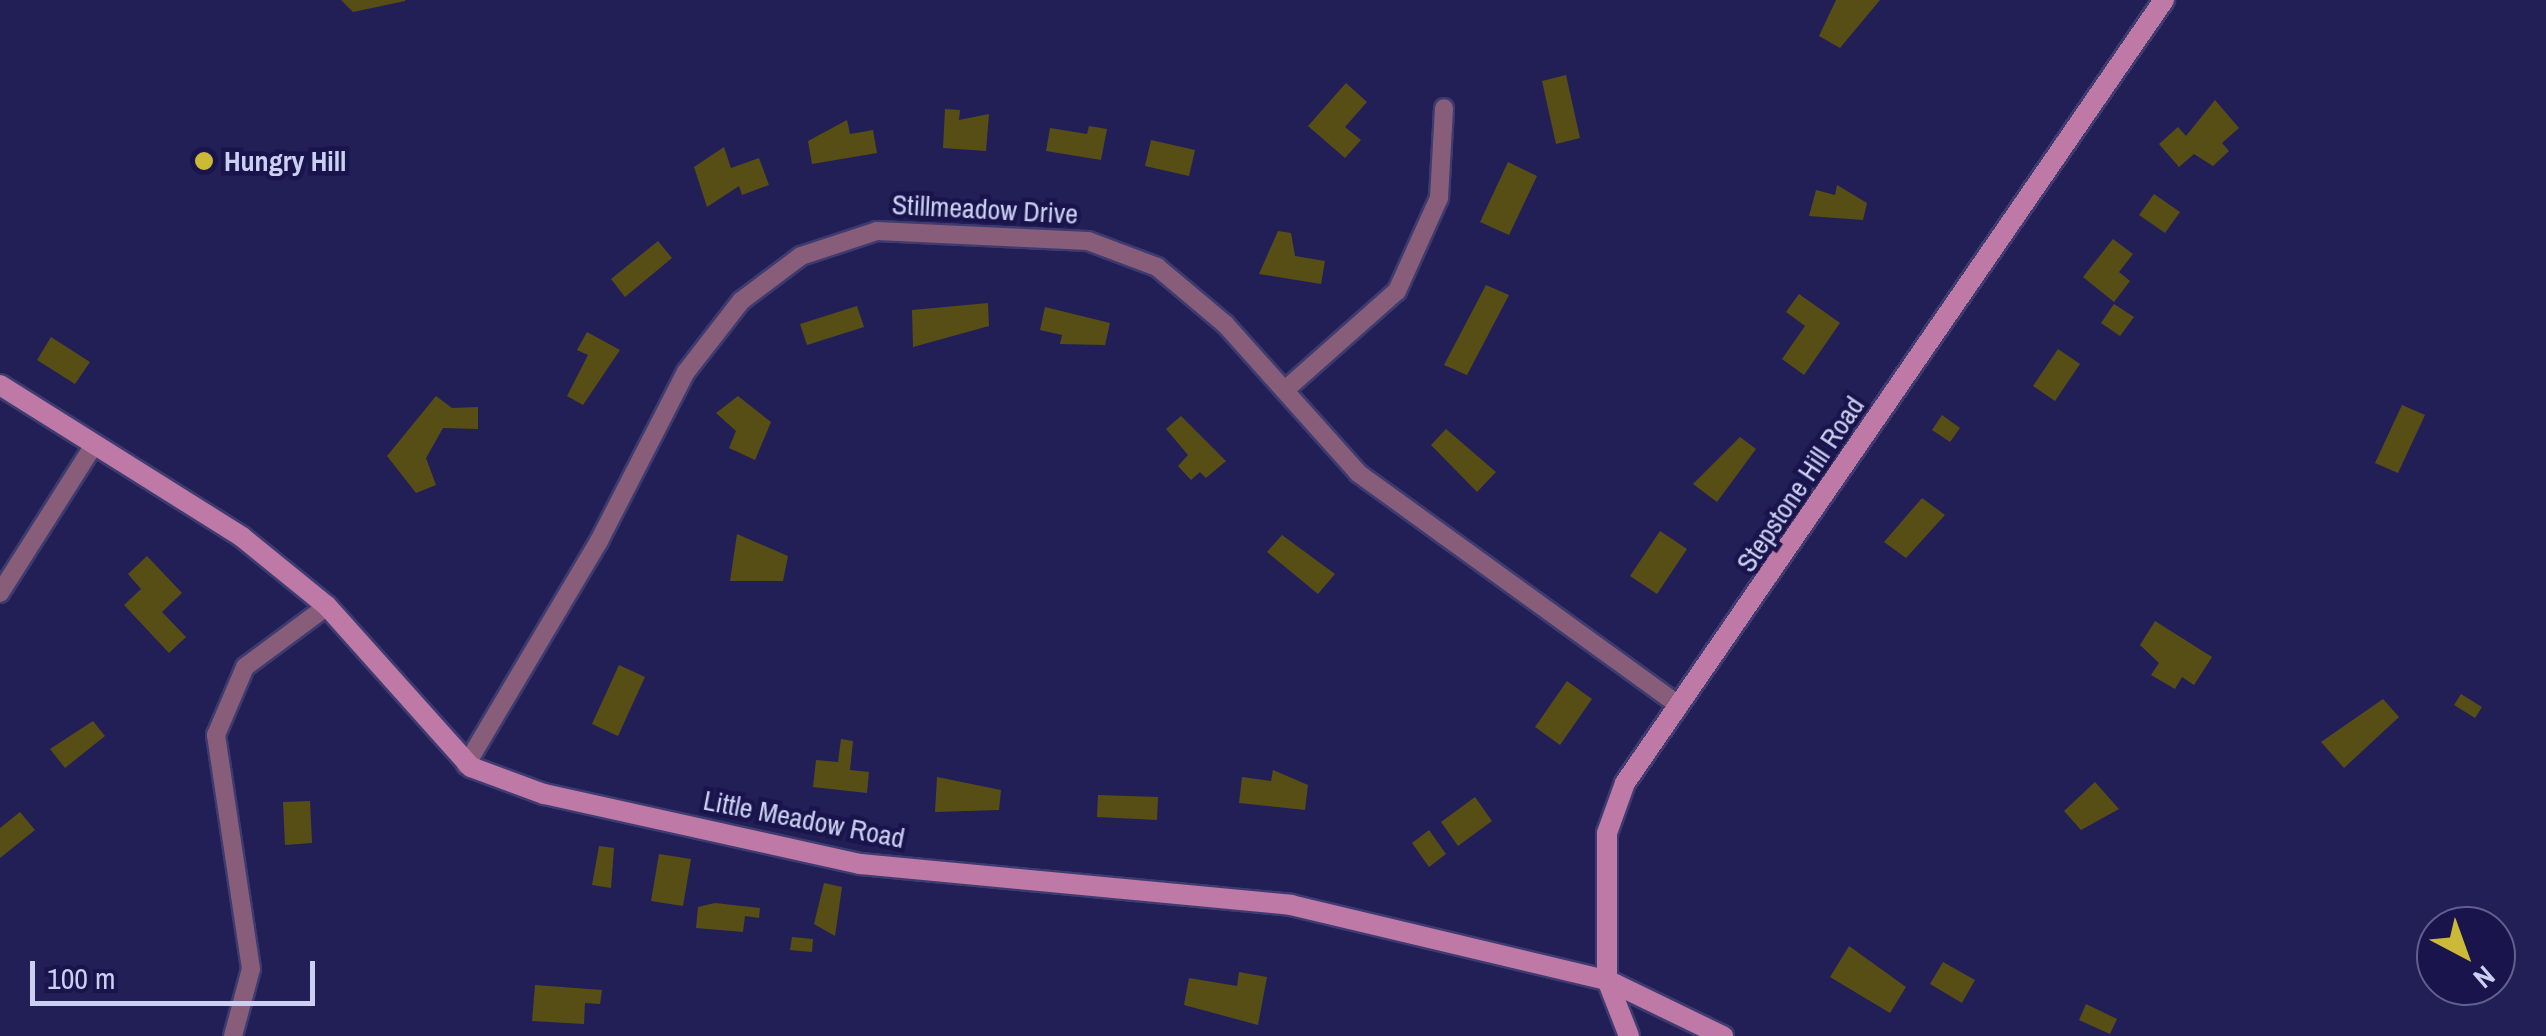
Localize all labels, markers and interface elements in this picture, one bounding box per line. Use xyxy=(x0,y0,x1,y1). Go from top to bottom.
place label: Hungry Hill xyxy=(224,144,346,178)
marker: Hungry Hill xyxy=(193,150,215,172)
street label: Stillmeadow Drive xyxy=(891,187,1079,231)
street label: Stepstone Hill Road xyxy=(1729,390,1871,578)
street label: Little Meadow Road xyxy=(701,783,907,855)
north arrow xyxy=(2416,906,2516,1006)
scale bar xyxy=(35,941,320,1003)
text: N xyxy=(2466,957,2503,997)
text: 100 m xyxy=(47,958,115,998)

